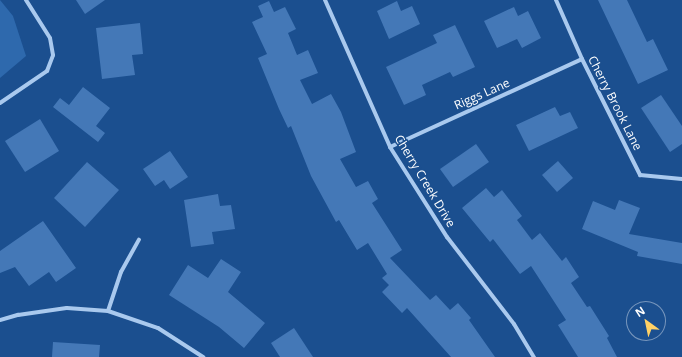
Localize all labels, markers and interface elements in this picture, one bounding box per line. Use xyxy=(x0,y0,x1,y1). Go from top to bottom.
street label: Cherry Brook Lane xyxy=(585,53,645,153)
street label: Riggs Lane xyxy=(452,75,512,113)
street label: Cherry Creek Drive xyxy=(392,132,458,230)
north arrow xyxy=(626,301,666,341)
text: N xyxy=(632,303,648,320)

